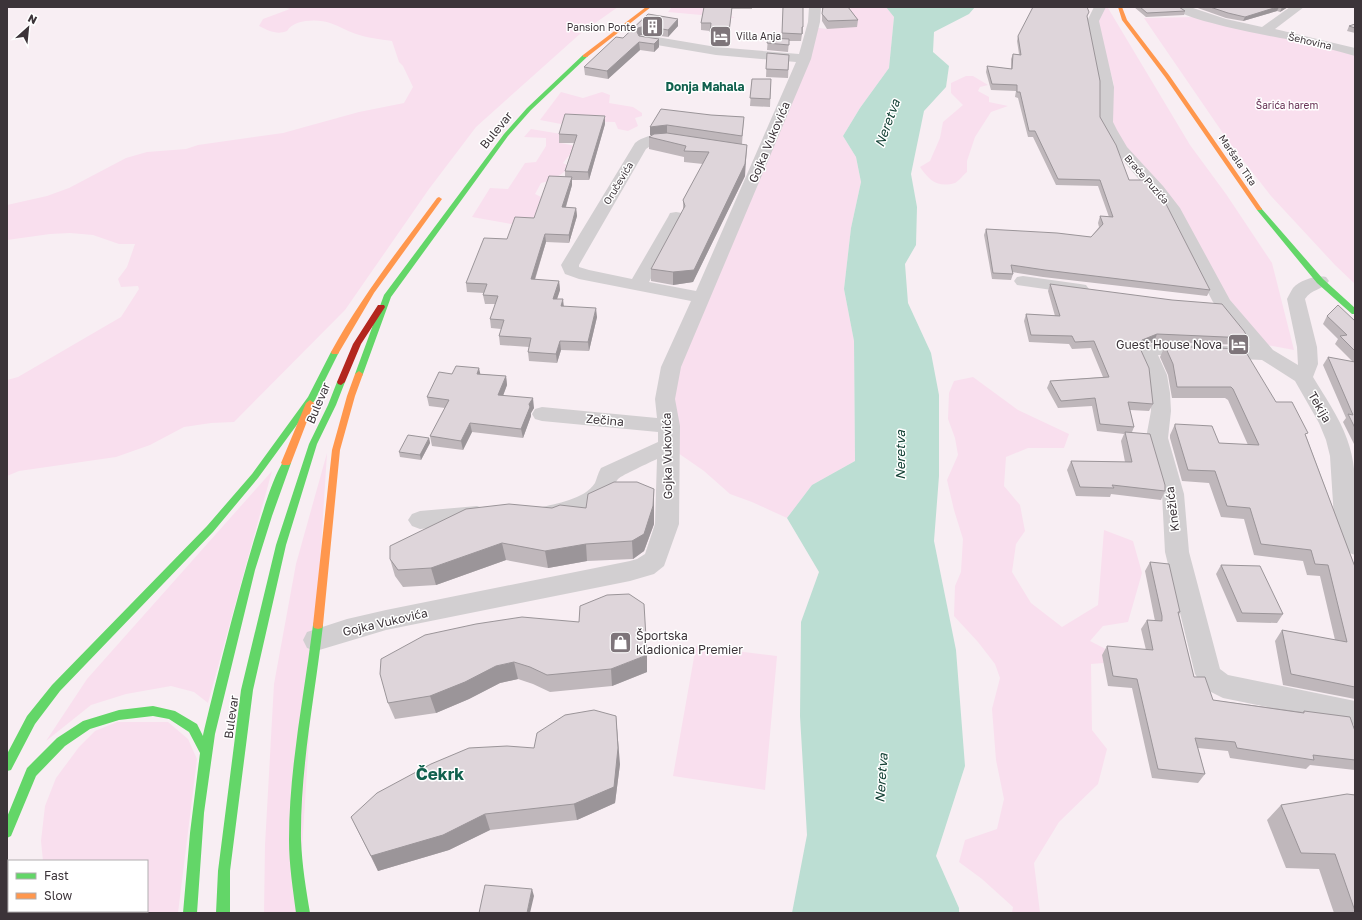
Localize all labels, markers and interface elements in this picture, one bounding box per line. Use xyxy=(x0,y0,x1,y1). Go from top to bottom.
north arrow xyxy=(8,8,48,48)
text: N xyxy=(26,11,39,26)
building icon: Pansion Ponte xyxy=(639,14,665,40)
place label: Pansion Ponte xyxy=(567,21,636,33)
hotel icon: Villa Anja xyxy=(707,23,733,49)
street label: Šehovina xyxy=(1287,29,1333,52)
place label: Villa Anja xyxy=(736,30,781,42)
district label: Donja Mahala xyxy=(665,79,745,94)
water label: Neretva xyxy=(871,96,903,149)
park label: Šarića harem xyxy=(1256,98,1318,111)
street label: Gojka Vukovića xyxy=(745,99,793,185)
street label: Bulevar xyxy=(476,108,516,152)
street label: Maršala Tita xyxy=(1217,132,1259,188)
street label: Braće Puzića xyxy=(1122,152,1172,206)
street label: Oručevića xyxy=(601,159,635,207)
hotel icon: Guest House Nova xyxy=(1225,331,1251,357)
place label: Guest House Nova xyxy=(1116,337,1222,352)
street label: Bulevar xyxy=(303,380,334,426)
street label: Tekija xyxy=(1305,389,1335,425)
street label: Zečina xyxy=(585,411,625,429)
street label: Gojka Vukovića xyxy=(659,412,675,500)
water label: Neretva xyxy=(892,430,908,480)
street label: Knežića xyxy=(1162,486,1182,532)
street label: Gojka Vukovića xyxy=(341,605,429,639)
place label: Športska kladionica Premier xyxy=(636,628,743,657)
shop icon: Športska kladionica Premier xyxy=(608,629,634,655)
street label: Bulevar xyxy=(221,694,242,740)
water label: Neretva xyxy=(871,752,891,803)
district label: Čekrk xyxy=(416,763,464,784)
legend xyxy=(8,860,148,912)
text: Fast xyxy=(44,868,69,883)
text: Slow xyxy=(44,888,72,903)

